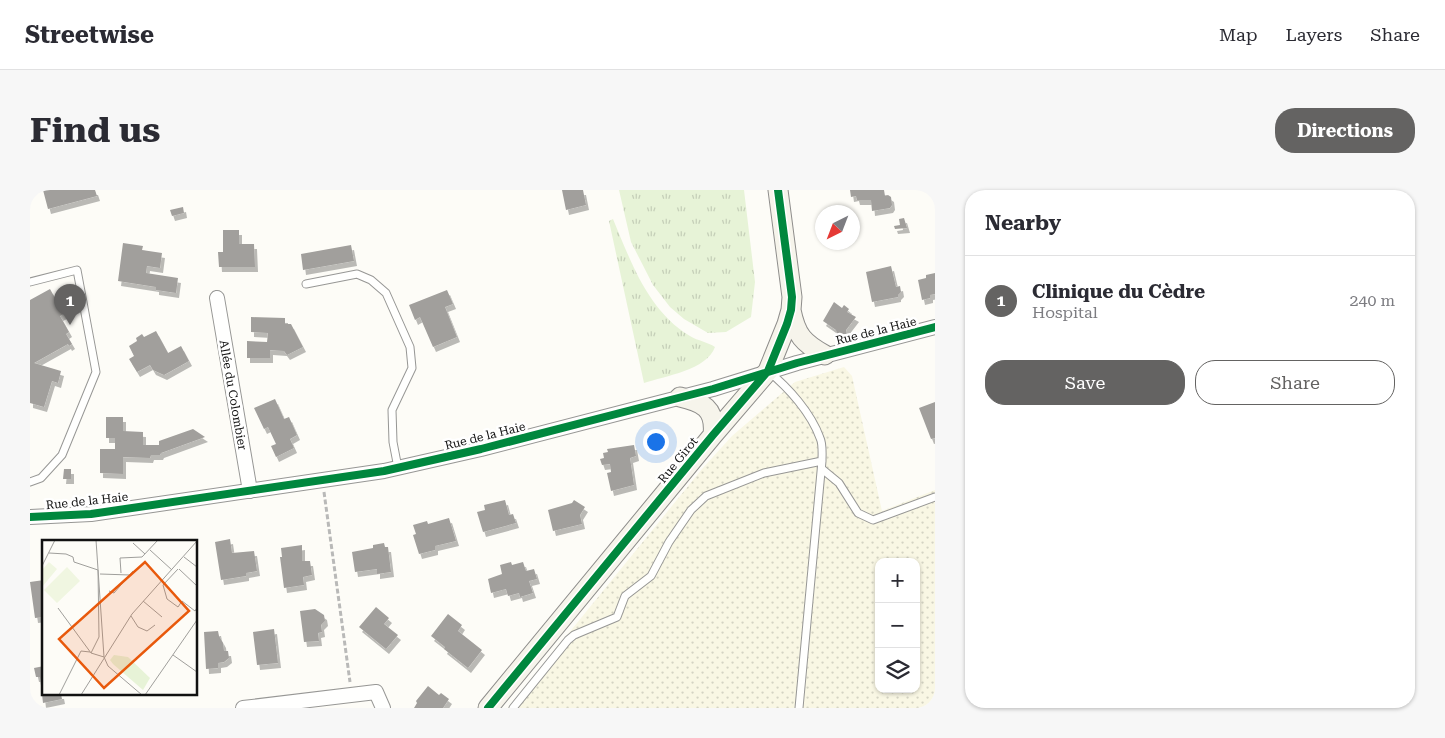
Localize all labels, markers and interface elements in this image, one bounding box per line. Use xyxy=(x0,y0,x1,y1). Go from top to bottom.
text: Streetwise xyxy=(25,21,154,49)
text: Map xyxy=(1219,24,1258,45)
text: Layers xyxy=(1286,24,1342,45)
text: Share xyxy=(1370,24,1420,45)
button: Directions xyxy=(1275,108,1415,153)
text: Find us xyxy=(30,110,160,151)
north arrow xyxy=(815,205,860,250)
text: Nearby xyxy=(985,211,1061,235)
text: Clinique du Cèdre xyxy=(1032,280,1205,303)
pin: 1 xyxy=(54,284,86,325)
text: 1 xyxy=(997,291,1005,310)
text: 240 m xyxy=(1349,291,1395,310)
text: Hospital xyxy=(1032,303,1098,322)
street label: Rue de la Haie xyxy=(834,314,918,348)
street label: Allée du Colombier xyxy=(216,339,250,451)
button: Save xyxy=(985,360,1185,405)
button: Share xyxy=(1195,360,1395,405)
street label: Rue de la Haie xyxy=(443,419,527,453)
your location xyxy=(643,429,669,455)
street label: Rue Girot xyxy=(655,434,701,486)
street label: Rue de la Haie xyxy=(45,490,129,512)
inset map xyxy=(42,540,198,696)
map controls xyxy=(875,558,920,693)
button: + xyxy=(875,558,920,603)
button: − xyxy=(875,603,920,648)
button: layers xyxy=(875,648,920,693)

